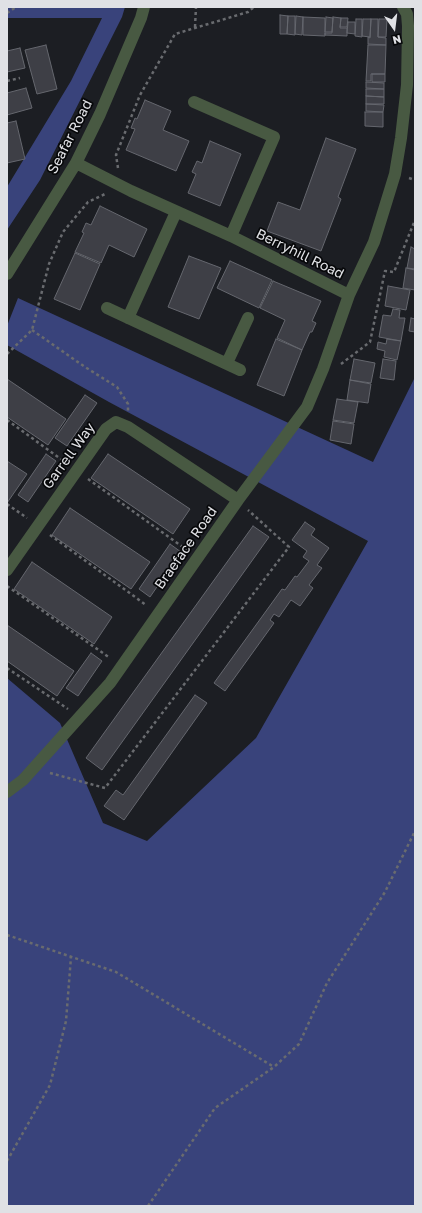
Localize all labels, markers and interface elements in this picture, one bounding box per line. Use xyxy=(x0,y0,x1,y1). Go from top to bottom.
north arrow xyxy=(374,8,414,48)
text: N xyxy=(391,33,403,47)
street label: Seafar Road xyxy=(44,97,96,177)
street label: Berryhill Road xyxy=(253,225,347,283)
street label: Garrell Way xyxy=(39,420,99,492)
street label: Braeface Road xyxy=(151,504,221,592)

